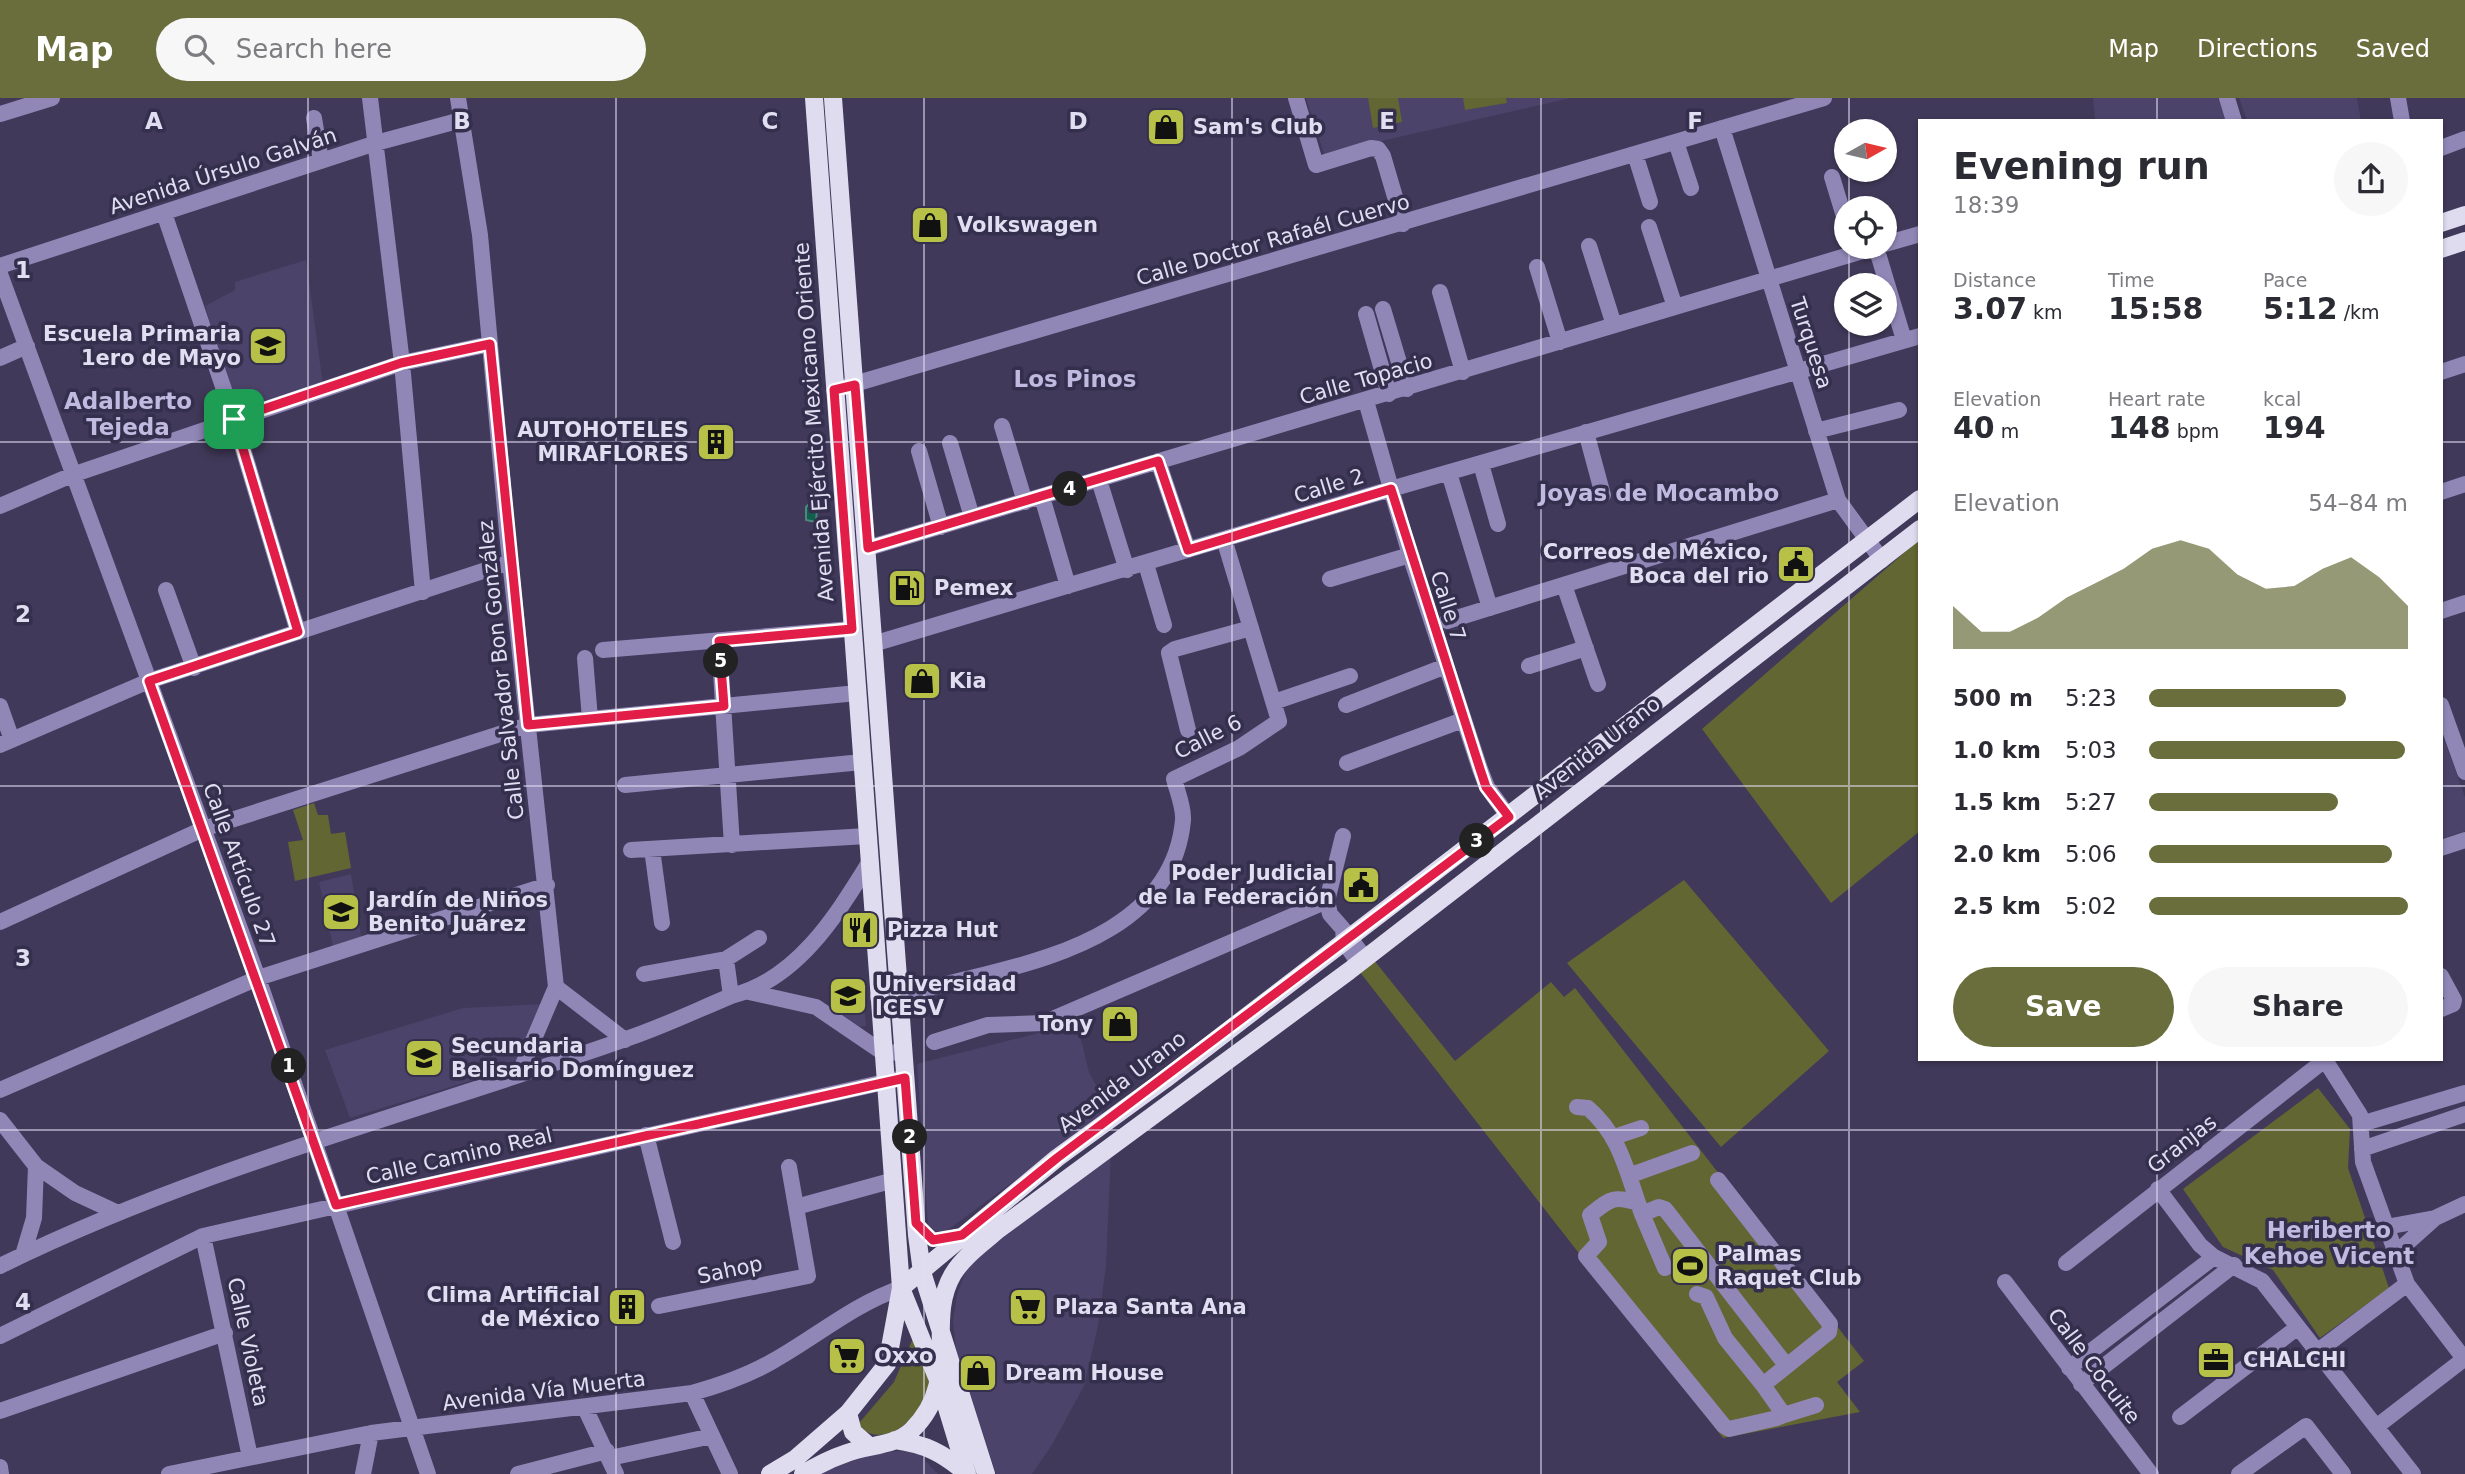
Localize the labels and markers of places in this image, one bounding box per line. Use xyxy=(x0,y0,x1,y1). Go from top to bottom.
shop icon: Sam's Club xyxy=(1145,106,1187,148)
place label: Sam's Club xyxy=(1193,115,1323,139)
shop icon: Volkswagen xyxy=(909,204,951,246)
place label: Volkswagen xyxy=(957,213,1098,237)
place label: Escuela Primaria 1ero de Mayo xyxy=(43,322,241,370)
school or university icon: Escuela Primaria 1ero de Mayo xyxy=(247,325,289,367)
pin xyxy=(204,389,264,449)
place label: AUTOHOTELES MIRAFLORES xyxy=(517,418,689,466)
building icon: AUTOHOTELES MIRAFLORES xyxy=(695,421,737,463)
pin: 4 xyxy=(1052,472,1088,506)
place label: Correos de México, Boca del rio xyxy=(1543,540,1769,588)
public building icon: Correos de México, Boca del rio xyxy=(1775,543,1817,585)
fuel station icon: Pemex xyxy=(886,567,928,609)
place label: Pemex xyxy=(934,576,1014,600)
pin: 5 xyxy=(704,644,738,678)
shop icon: Kia xyxy=(901,660,943,702)
place label: Kia xyxy=(949,669,987,693)
pin: 3 xyxy=(1460,824,1494,858)
place label: Poder Judicial de la Federación xyxy=(1138,861,1334,909)
public building icon: Poder Judicial de la Federación xyxy=(1340,864,1382,906)
place label: Jardín de Niños Benito Juárez xyxy=(366,888,548,936)
school or university icon: Jardín de Niños Benito Juárez xyxy=(320,891,362,933)
restaurant icon: Pizza Hut xyxy=(839,909,881,951)
place label: Pizza Hut xyxy=(887,918,998,942)
place label: Universidad ICESV xyxy=(875,972,1016,1020)
school or university icon: Universidad ICESV xyxy=(827,975,869,1017)
shop icon: Tony xyxy=(1099,1003,1141,1045)
place label: Tony xyxy=(1038,1012,1093,1036)
place label: Secundaria Belisario Domínguez xyxy=(451,1034,694,1082)
school or university icon: Secundaria Belisario Domínguez xyxy=(403,1037,445,1079)
pin: 1 xyxy=(272,1048,306,1084)
pin: 2 xyxy=(892,1119,928,1154)
place label: Palmas Raquet Club xyxy=(1717,1242,1862,1290)
sports icon: Palmas Raquet Club xyxy=(1669,1245,1711,1287)
place label: Clima Artificial de México xyxy=(426,1283,600,1331)
building icon: Clima Artificial de México xyxy=(606,1286,648,1328)
supermarket icon: Plaza Santa Ana xyxy=(1007,1286,1049,1328)
place label: Plaza Santa Ana xyxy=(1055,1295,1247,1319)
supermarket icon: Oxxo xyxy=(826,1335,868,1377)
office icon: CHALCHI xyxy=(2195,1339,2237,1381)
place label: Oxxo xyxy=(874,1344,933,1368)
place label: CHALCHI xyxy=(2243,1348,2346,1372)
shop icon: Dream House xyxy=(957,1352,999,1394)
place label: Dream House xyxy=(1005,1361,1164,1385)

